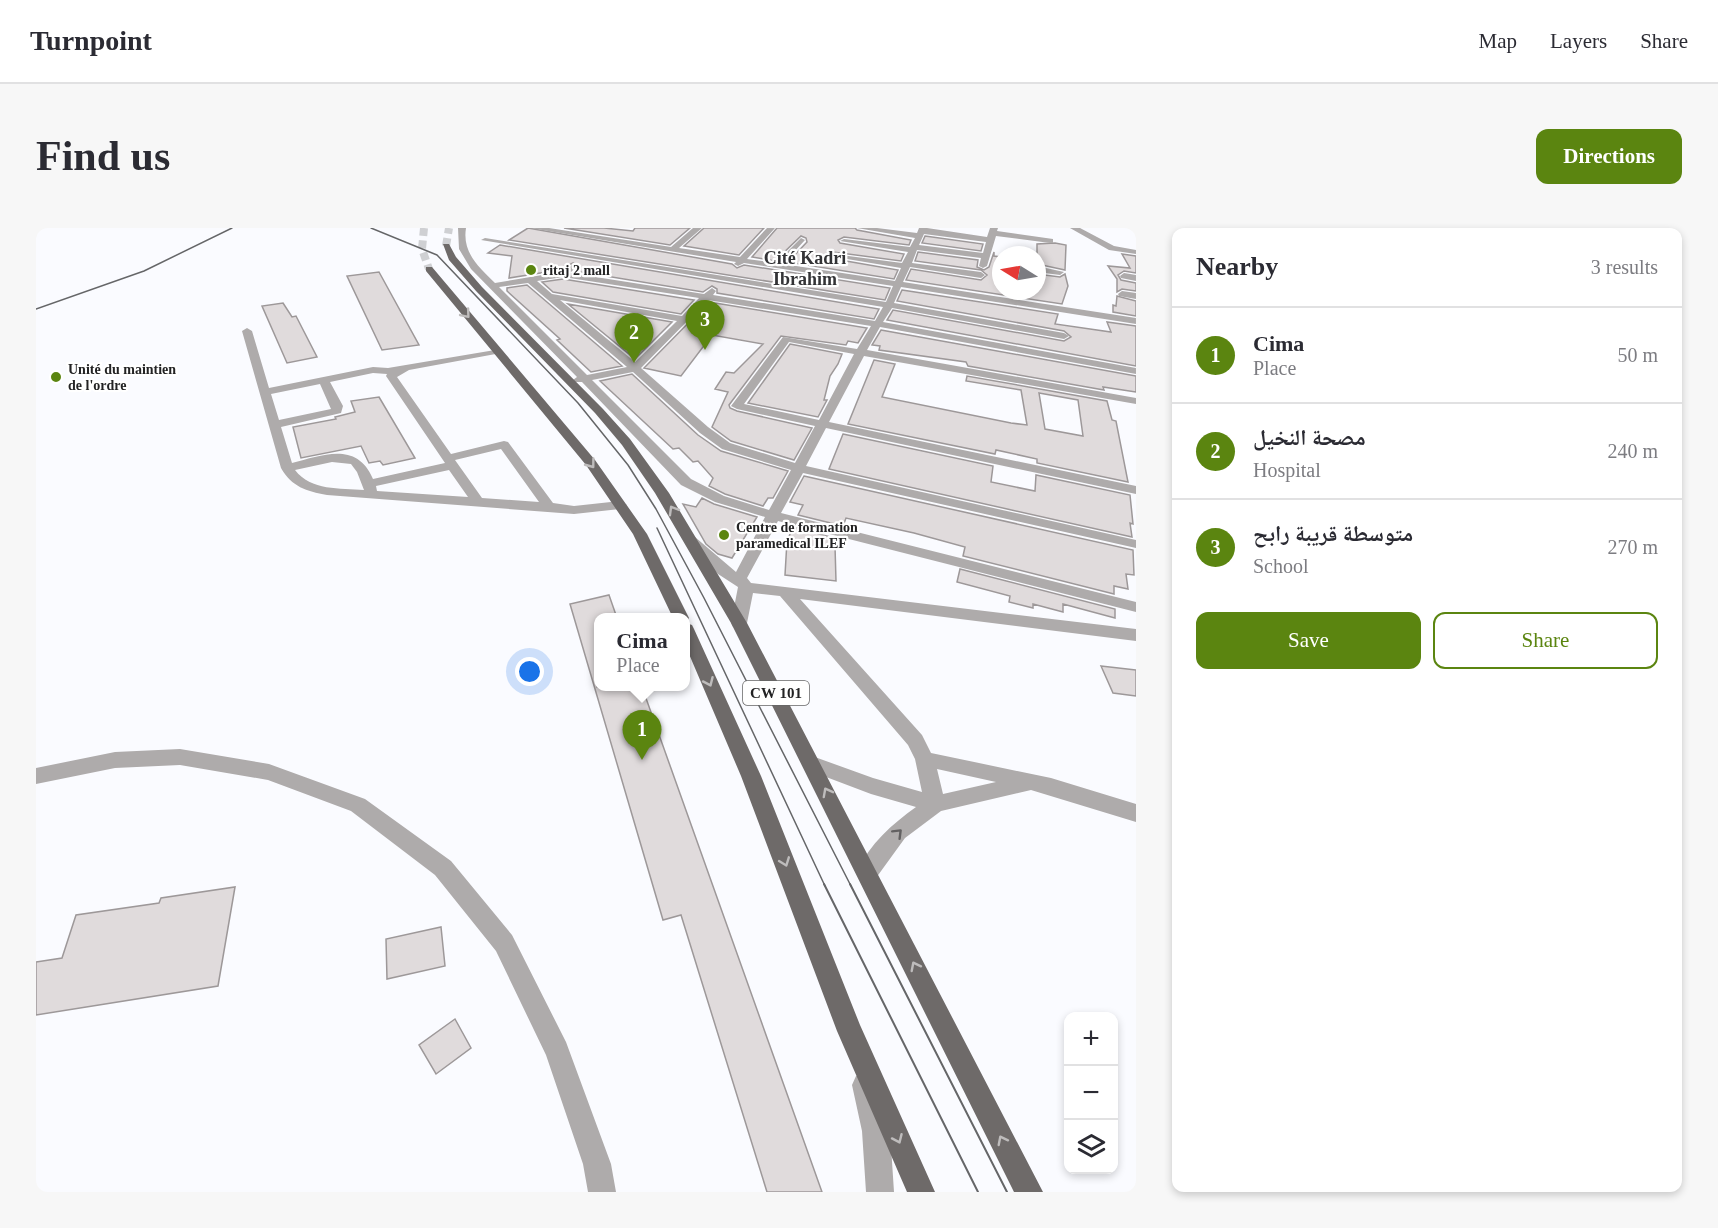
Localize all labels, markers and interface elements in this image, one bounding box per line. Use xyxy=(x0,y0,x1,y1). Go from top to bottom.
text: Turnpoint xyxy=(30,25,152,56)
text: Map xyxy=(1479,29,1517,53)
text: Layers xyxy=(1550,29,1607,53)
text: Share xyxy=(1640,29,1688,53)
button: Directions xyxy=(1536,129,1682,184)
text: Find us xyxy=(36,133,170,179)
north arrow xyxy=(992,246,1046,300)
district label: Cité Kadri Ibrahim xyxy=(764,248,846,289)
text: Nearby xyxy=(1196,252,1278,281)
text: 3 results xyxy=(1591,256,1658,278)
marker: ritaj 2 mall xyxy=(524,263,538,277)
place label: ritaj 2 mall xyxy=(543,263,610,278)
pin: 3 xyxy=(686,300,724,350)
one-way arrow xyxy=(459,307,470,318)
pin: 2 xyxy=(614,314,654,363)
text: Cima xyxy=(1253,331,1304,356)
text: 1 xyxy=(1211,344,1221,366)
text: 50 m xyxy=(1617,344,1658,366)
text: Place xyxy=(1253,357,1296,379)
place label: Unité du maintien de l'ordre xyxy=(68,362,176,393)
marker: Unité du maintien de l'ordre xyxy=(49,370,63,384)
text: مصحة النخيل xyxy=(1253,425,1366,450)
text: 2 xyxy=(1211,440,1221,462)
text: 240 m xyxy=(1607,440,1658,462)
one-way arrow xyxy=(583,457,594,468)
text: Hospital xyxy=(1253,459,1321,481)
one-way arrow xyxy=(668,506,680,517)
place label: Centre de formation paramedical ILEF xyxy=(736,520,858,551)
text: متوسطة قريبة رابح xyxy=(1253,521,1413,546)
marker: Centre de formation paramedical ILEF xyxy=(717,528,731,542)
text: 3 xyxy=(1211,536,1221,558)
text: 270 m xyxy=(1607,536,1658,558)
text: School xyxy=(1253,555,1309,577)
button: Save xyxy=(1196,612,1421,669)
button: Share xyxy=(1433,612,1658,669)
popup xyxy=(594,613,690,691)
text: Cima xyxy=(616,628,668,653)
text: Place xyxy=(616,654,660,676)
your location xyxy=(515,657,544,686)
one-way arrow xyxy=(702,676,714,687)
road number: CW 101 xyxy=(743,681,809,705)
pin: 1 xyxy=(622,710,662,760)
one-way arrow xyxy=(822,787,834,798)
one-way arrow xyxy=(890,830,901,841)
one-way arrow xyxy=(778,855,790,866)
one-way arrow xyxy=(911,961,923,972)
map controls xyxy=(1064,1012,1118,1174)
button: + xyxy=(1064,1012,1118,1066)
button: − xyxy=(1064,1066,1118,1120)
button: layers xyxy=(1064,1120,1118,1174)
one-way arrow xyxy=(891,1133,903,1144)
one-way arrow xyxy=(998,1135,1010,1146)

